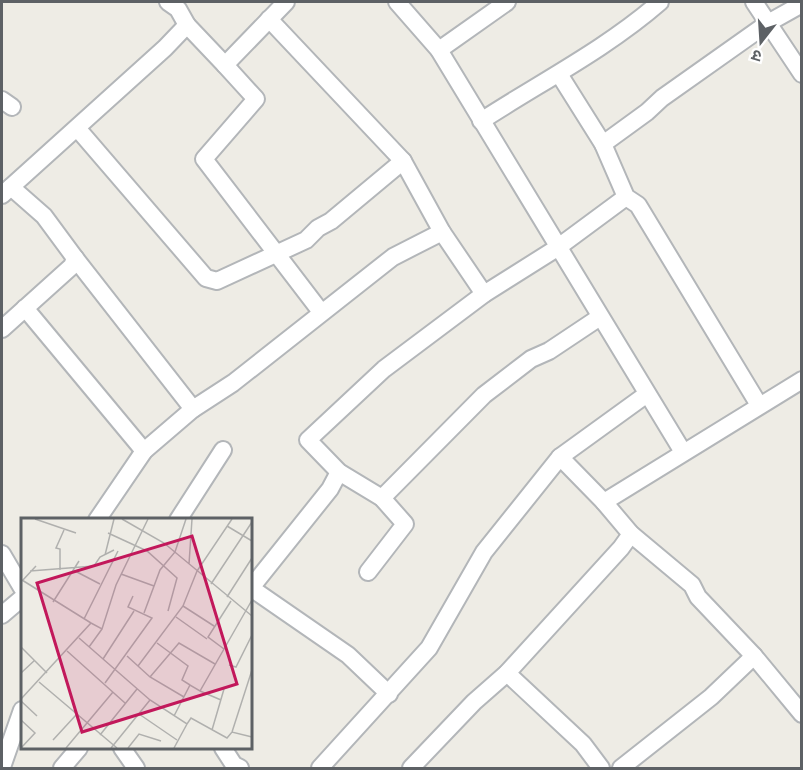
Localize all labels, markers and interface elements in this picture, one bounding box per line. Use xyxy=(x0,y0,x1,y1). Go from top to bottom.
north arrow xyxy=(731,12,791,72)
text: उ xyxy=(748,44,764,68)
inset map xyxy=(21,518,252,749)

